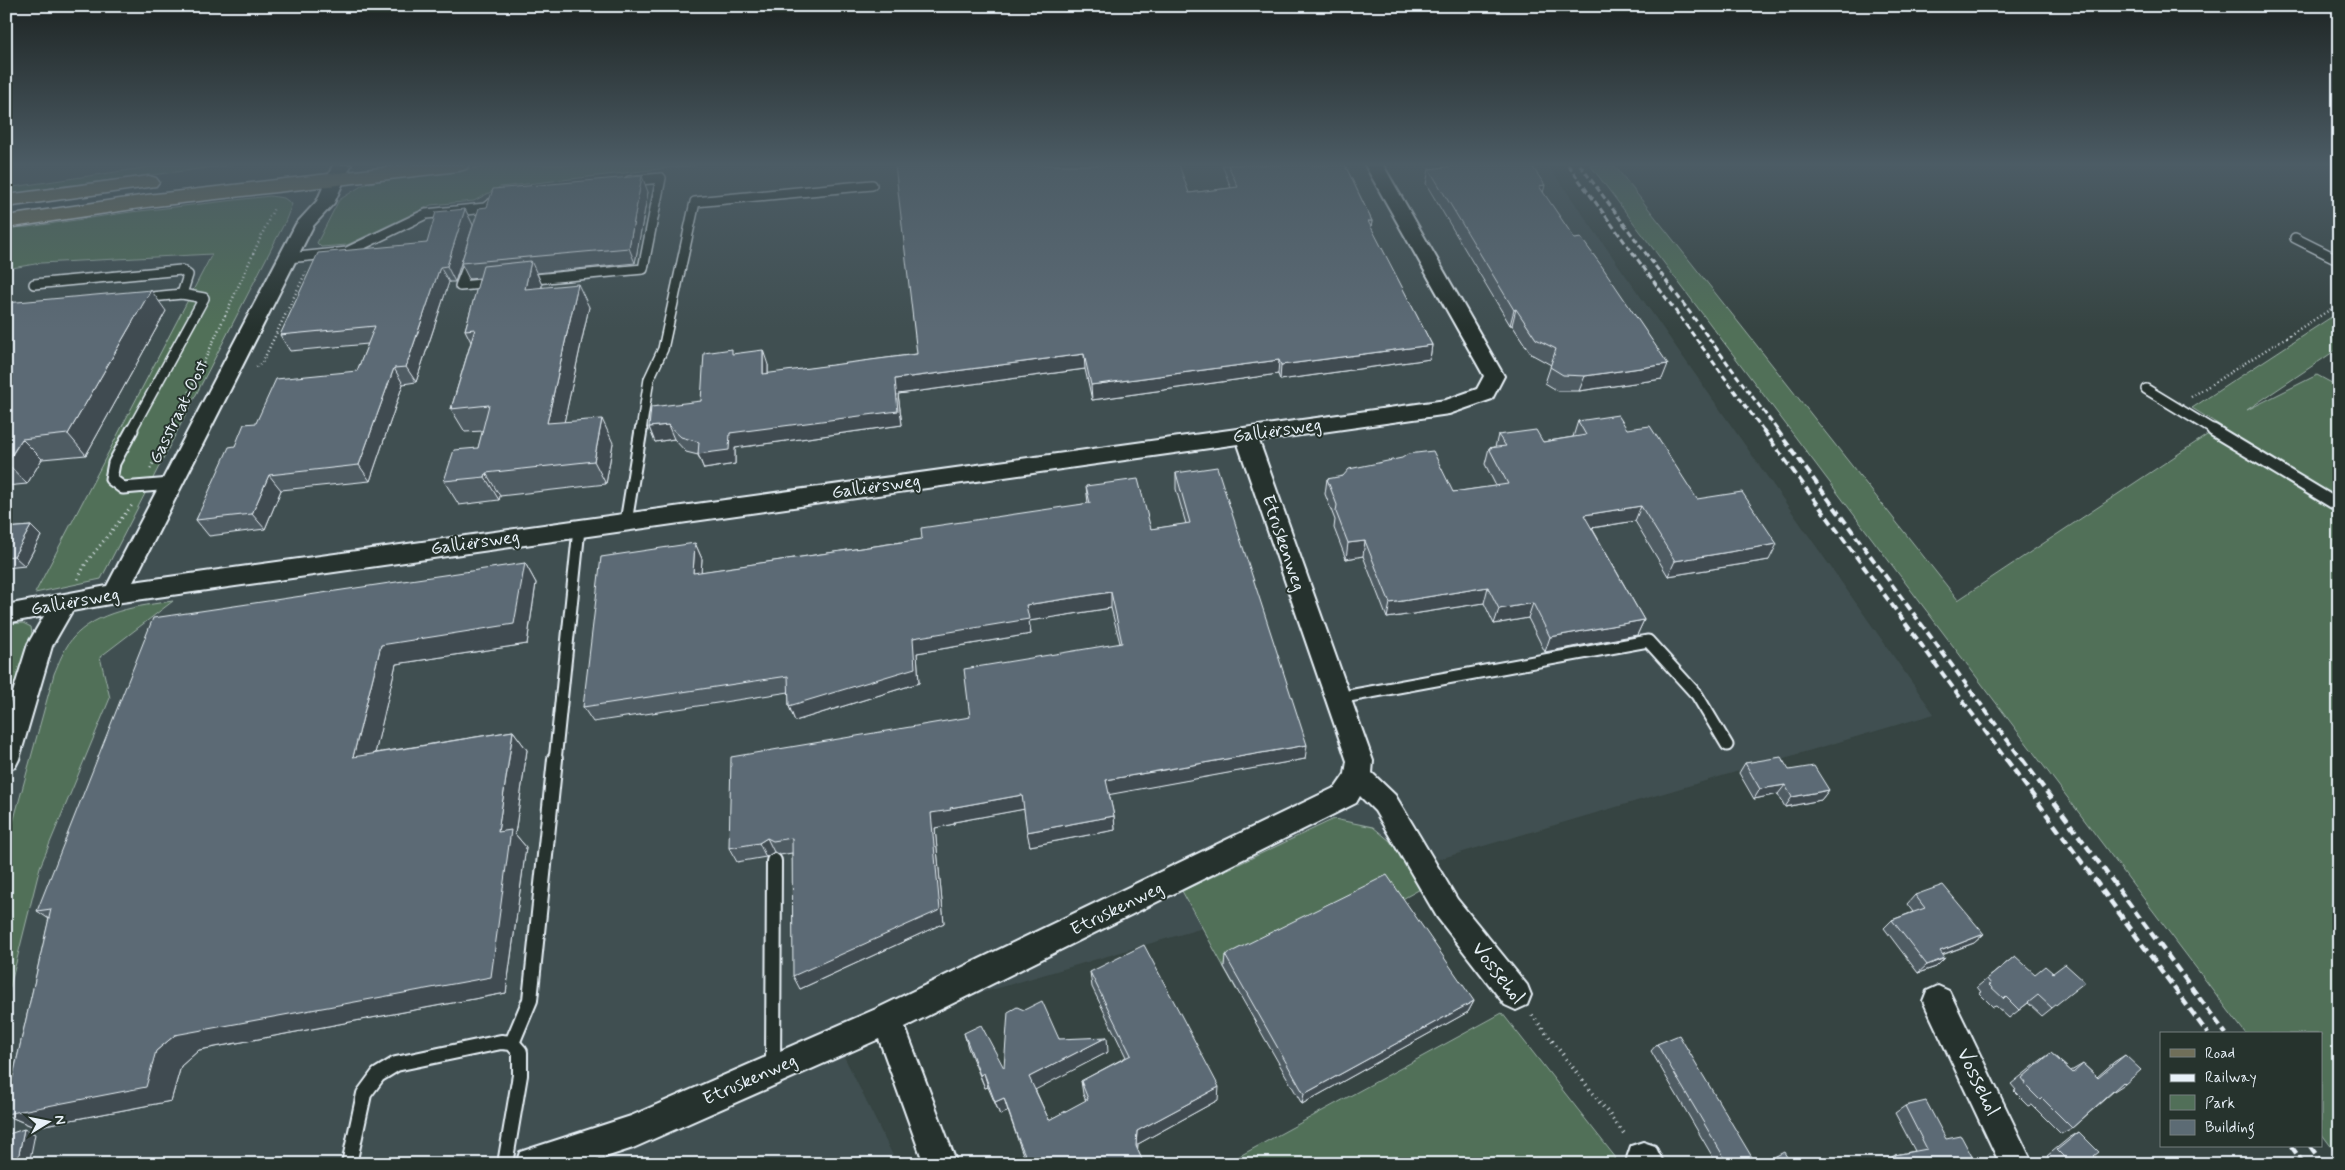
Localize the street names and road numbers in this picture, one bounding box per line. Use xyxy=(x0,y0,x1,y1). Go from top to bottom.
street label: Gasstraat-Oost xyxy=(144,356,215,468)
street label: Galliërsweg xyxy=(1231,413,1323,449)
street label: Galliërsweg xyxy=(830,469,922,505)
street label: Etruskenweg xyxy=(1255,492,1311,594)
street label: Galliërsweg xyxy=(429,525,521,561)
street label: Galliërsweg xyxy=(29,582,121,622)
street label: Etruskenweg xyxy=(1067,876,1167,942)
street label: Vossehol xyxy=(1465,936,1531,1010)
street label: Vossehol xyxy=(1950,1043,2006,1121)
street label: Etruskenweg xyxy=(699,1049,801,1111)

